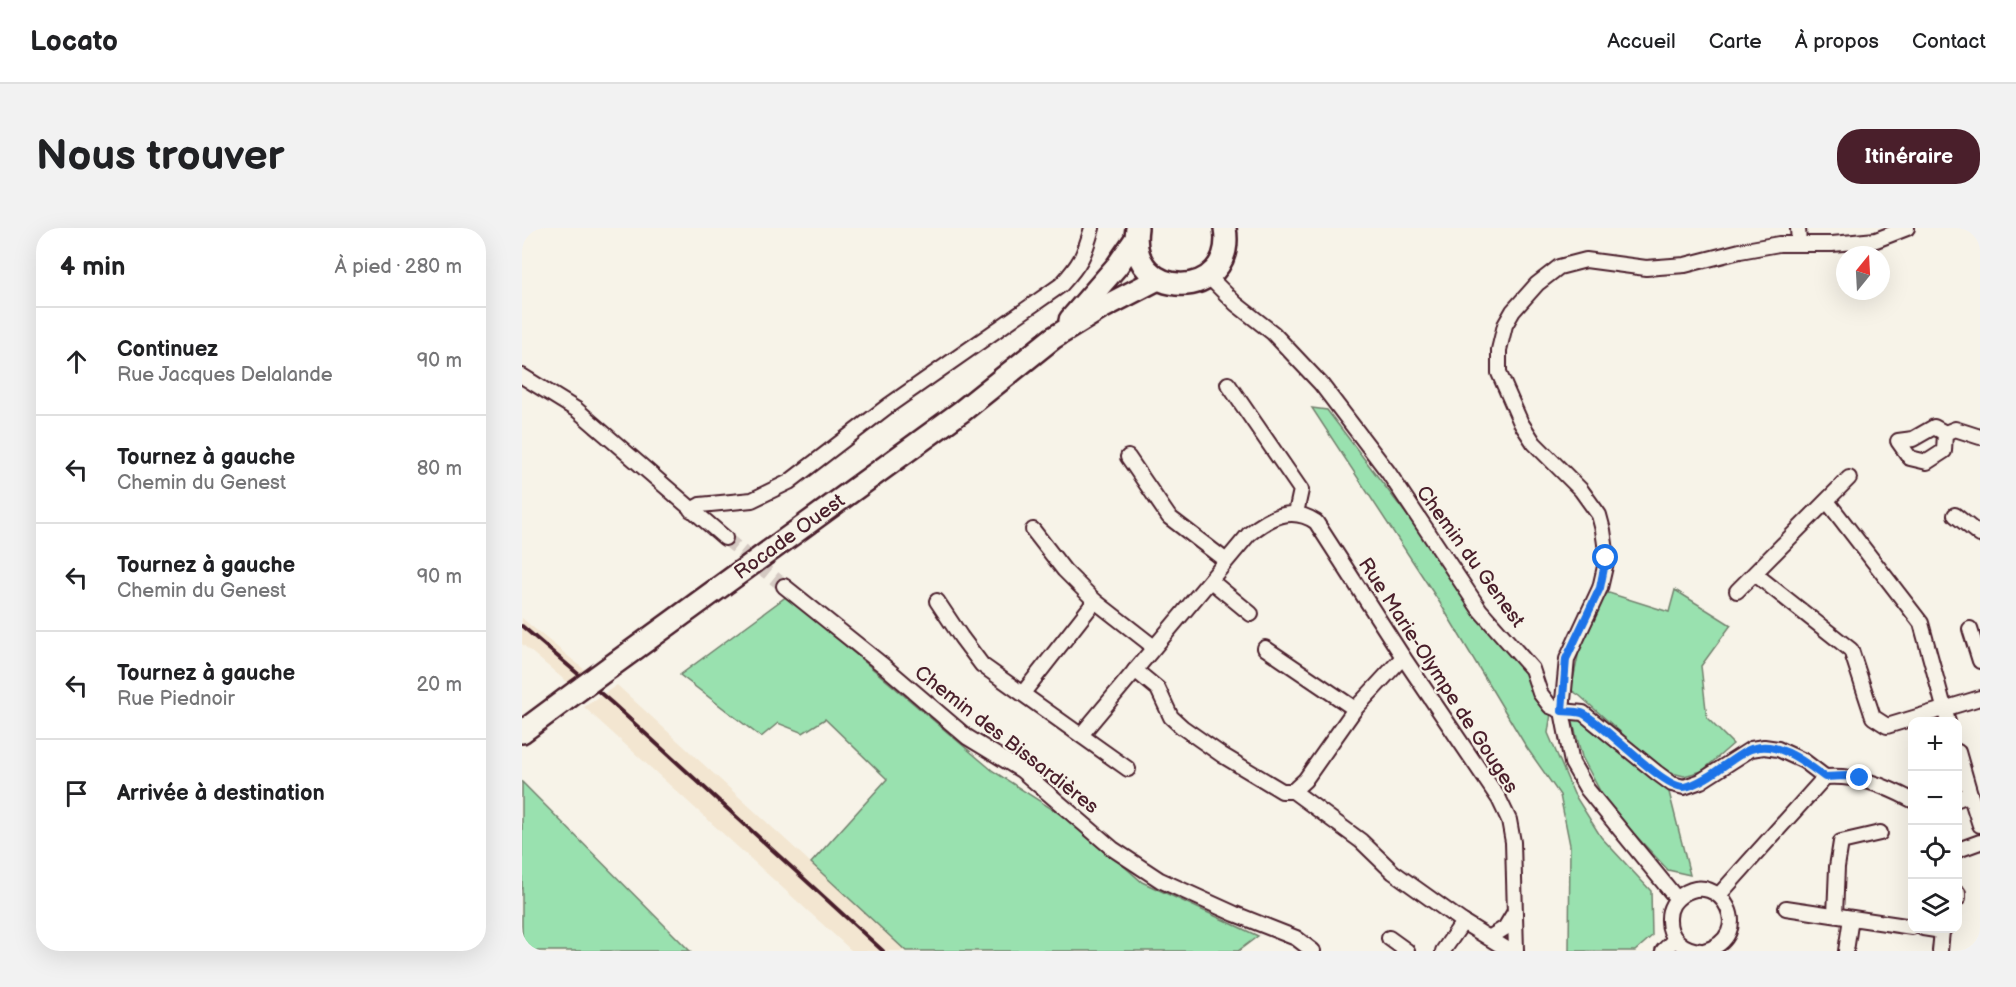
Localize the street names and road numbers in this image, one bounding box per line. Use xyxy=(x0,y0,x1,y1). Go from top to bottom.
street label: Chemin du Genest xyxy=(1411,481,1530,632)
street label: Rocade Ouest xyxy=(730,489,849,585)
street label: Rue Marie-Olympe de Gouges xyxy=(1353,553,1523,798)
street label: Chemin des Bissardières xyxy=(910,661,1103,819)

